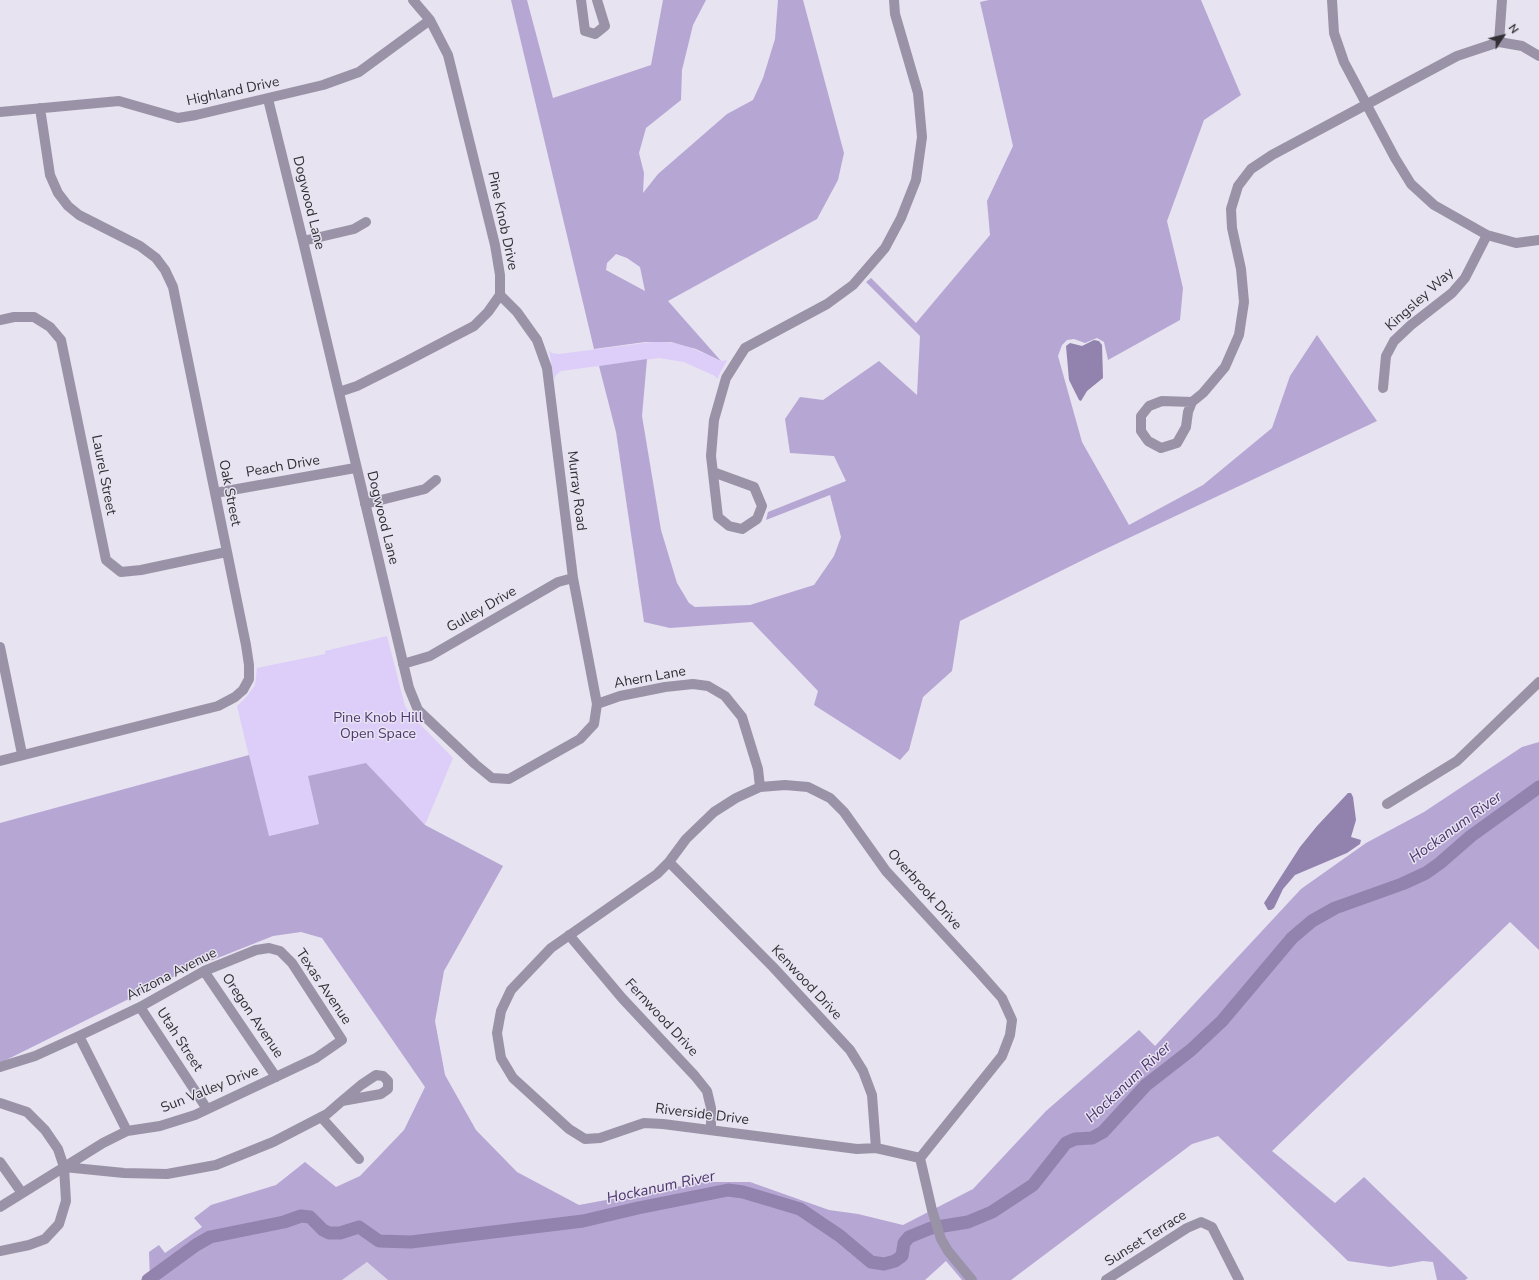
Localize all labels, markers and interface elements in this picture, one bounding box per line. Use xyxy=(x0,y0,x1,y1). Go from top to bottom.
north arrow xyxy=(1483,16,1523,56)
text: N xyxy=(1505,21,1522,36)
street label: Highland Drive xyxy=(185,74,281,110)
street label: Dogwood Lane xyxy=(288,154,328,252)
street label: Pine Knob Drive xyxy=(483,170,521,272)
street label: Kingsley Way xyxy=(1382,265,1458,335)
street label: Laurel Street xyxy=(87,434,119,516)
street label: Murray Road xyxy=(563,450,589,532)
street label: Peach Drive xyxy=(245,452,321,482)
street label: Oak Street xyxy=(214,459,244,527)
street label: Dogwood Lane xyxy=(362,469,402,567)
street label: Gulley Drive xyxy=(444,583,520,637)
street label: Ahern Lane xyxy=(613,663,687,693)
park label: Pine Knob Hill Open Space xyxy=(333,711,423,744)
water label: Hockanum River xyxy=(1406,788,1506,868)
street label: Overbrook Drive xyxy=(883,846,965,934)
street label: Kenwood Drive xyxy=(767,942,845,1024)
street label: Arizona Avenue xyxy=(124,945,220,1005)
street label: Texas Avenue xyxy=(292,946,354,1028)
street label: Oregon Avenue xyxy=(218,971,286,1061)
street label: Fernwood Drive xyxy=(621,976,701,1060)
street label: Utah Street xyxy=(152,1005,206,1075)
water label: Hockanum River xyxy=(1083,1039,1175,1127)
street label: Sun Valley Drive xyxy=(159,1063,261,1117)
street label: Riverside Drive xyxy=(654,1101,750,1129)
water label: Hockanum River xyxy=(605,1168,717,1208)
street label: Sunset Terrace xyxy=(1102,1207,1190,1271)

